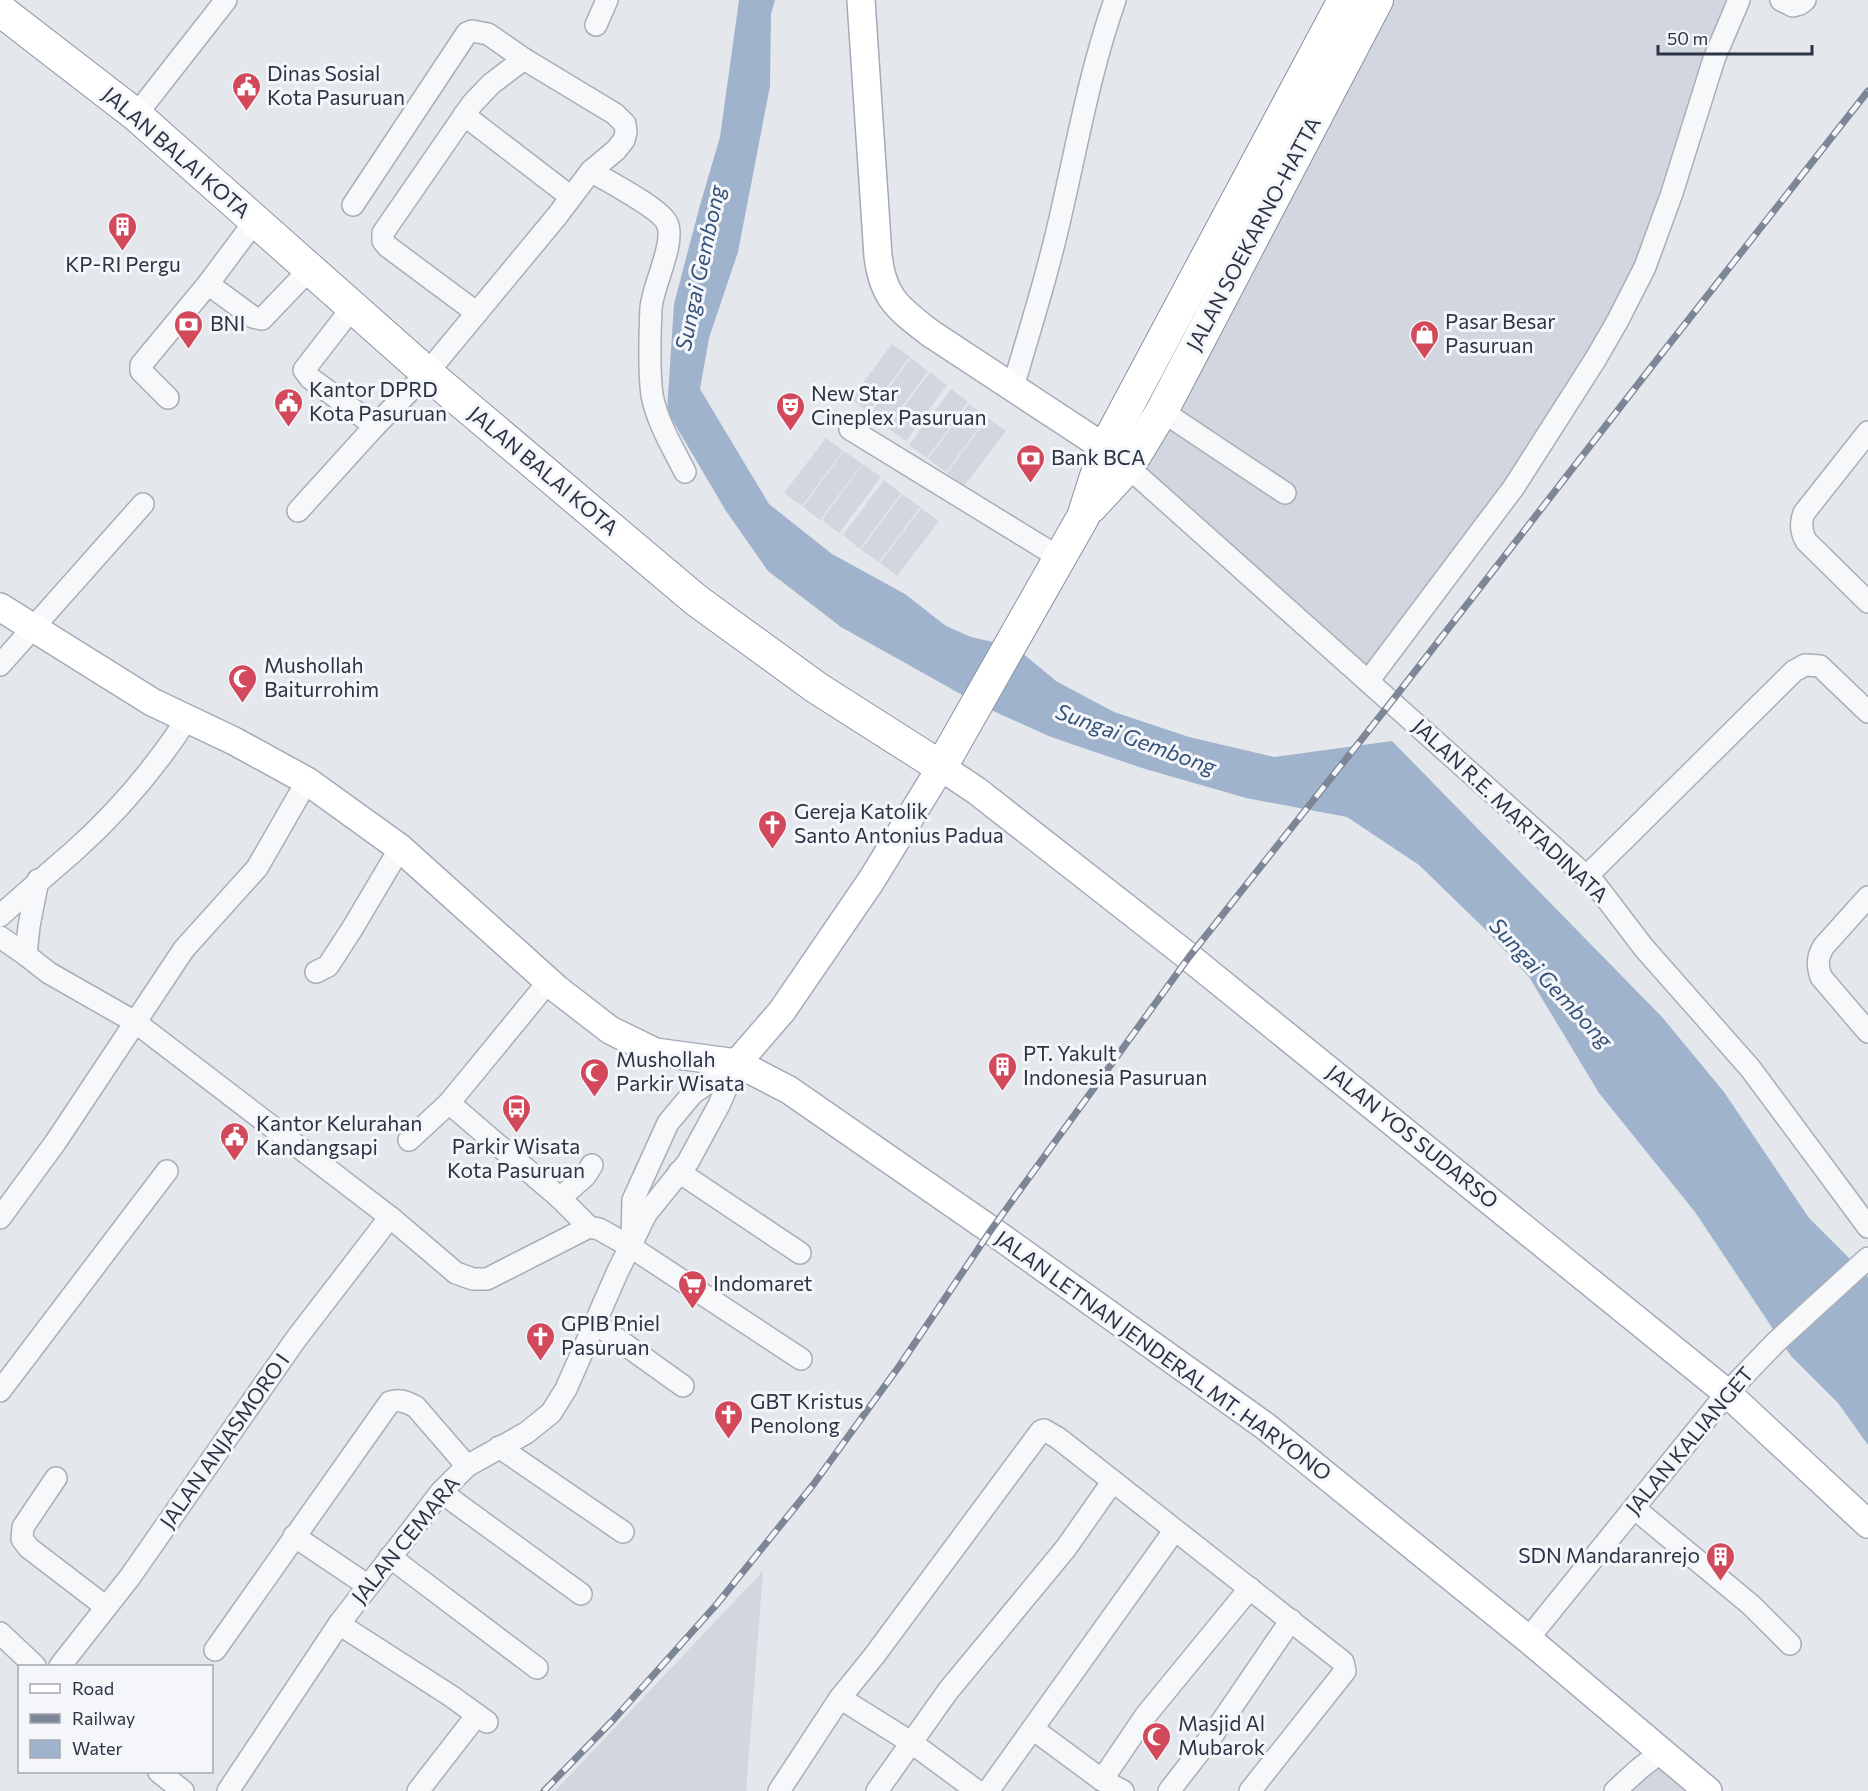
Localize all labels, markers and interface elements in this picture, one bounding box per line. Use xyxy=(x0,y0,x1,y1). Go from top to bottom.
scale bar xyxy=(1658,18,1812,56)
text: 50 m xyxy=(1667,27,1708,49)
place label: Dinas Sosial Kota Pasuruan xyxy=(267,60,405,109)
public building icon: Dinas Sosial Kota Pasuruan xyxy=(230,70,262,112)
street label: JALAN BALAI KOTA xyxy=(98,81,256,223)
street label: JALAN SOEKARNO-HATTA xyxy=(1180,112,1325,355)
water label: Sungai Gembong xyxy=(669,182,730,353)
building icon: KP-RI Pergu xyxy=(107,210,139,252)
place label: KP-RI Pergu xyxy=(65,251,181,276)
bank icon: BNI xyxy=(173,308,205,350)
place label: Pasar Besar Pasuruan xyxy=(1445,308,1556,357)
place label: BNI xyxy=(210,310,245,335)
shop icon: Pasar Besar Pasuruan xyxy=(1408,318,1440,360)
place label: Kantor DPRD Kota Pasuruan xyxy=(309,376,447,425)
place label: New Star Cineplex Pasuruan xyxy=(811,380,987,429)
public building icon: Kantor DPRD Kota Pasuruan xyxy=(272,386,304,428)
theatre icon: New Star Cineplex Pasuruan xyxy=(774,390,806,432)
street label: JALAN BALAI KOTA xyxy=(464,400,624,540)
bank icon: Bank BCA xyxy=(1014,442,1046,484)
place label: Bank BCA xyxy=(1051,444,1145,469)
place label: Mushollah Baiturrohim xyxy=(264,652,379,701)
mosque icon: Mushollah Baiturrohim xyxy=(227,662,259,704)
water label: Sungai Gembong xyxy=(1052,697,1221,780)
street label: JALAN R.E. MARTADINATA xyxy=(1408,713,1614,907)
place label: Gereja Katolik Santo Antonius Padua xyxy=(794,798,1004,847)
church icon: Gereja Katolik Santo Antonius Padua xyxy=(757,808,789,850)
water label: Sungai Gembong xyxy=(1484,912,1619,1054)
place label: PT. Yakult Indonesia Pasuruan xyxy=(1023,1040,1207,1089)
place label: Mushollah Parkir Wisata xyxy=(616,1046,745,1095)
building icon: PT. Yakult Indonesia Pasuruan xyxy=(986,1050,1018,1092)
mosque icon: Mushollah Parkir Wisata xyxy=(579,1056,611,1098)
street label: JALAN YOS SUDARSO xyxy=(1322,1059,1504,1213)
bus stop icon: Parkir Wisata Kota Pasuruan xyxy=(500,1092,532,1134)
place label: Kantor Kelurahan Kandangsapi xyxy=(256,1110,422,1159)
public building icon: Kantor Kelurahan Kandangsapi xyxy=(219,1120,251,1162)
place label: Parkir Wisata Kota Pasuruan xyxy=(447,1133,585,1182)
street label: JALAN LETNAN JENDERAL MT. HARYONO xyxy=(991,1224,1337,1485)
supermarket icon: Indomaret xyxy=(676,1268,708,1310)
place label: Indomaret xyxy=(713,1270,812,1295)
place label: GPIB Pniel Pasuruan xyxy=(561,1310,660,1359)
church icon: GPIB Pniel Pasuruan xyxy=(524,1320,556,1362)
street label: JALAN ANJASMORO I xyxy=(154,1348,294,1532)
street label: JALAN KALIANGET xyxy=(1620,1361,1758,1519)
place label: GBT Kristus Penolong xyxy=(750,1388,864,1437)
church icon: GBT Kristus Penolong xyxy=(713,1398,745,1440)
street label: JALAN CEMARA xyxy=(346,1470,464,1608)
building icon: SDN Mandaranrejo xyxy=(1705,1540,1737,1582)
place label: SDN Mandaranrejo xyxy=(1518,1542,1700,1567)
legend xyxy=(18,1665,213,1773)
text: Road xyxy=(72,1677,114,1699)
text: Railway xyxy=(72,1707,135,1729)
place label: Masjid Al Mubarok xyxy=(1178,1710,1265,1759)
mosque icon: Masjid Al Mubarok xyxy=(1141,1720,1173,1762)
text: Water xyxy=(72,1737,123,1759)

